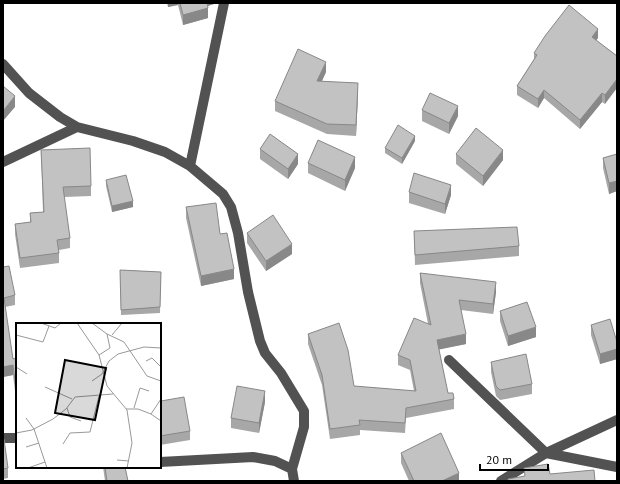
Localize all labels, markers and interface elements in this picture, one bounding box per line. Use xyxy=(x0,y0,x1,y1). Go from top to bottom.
inset map xyxy=(16,323,161,468)
scale bar xyxy=(480,446,548,472)
text: 20 m xyxy=(486,452,512,467)

